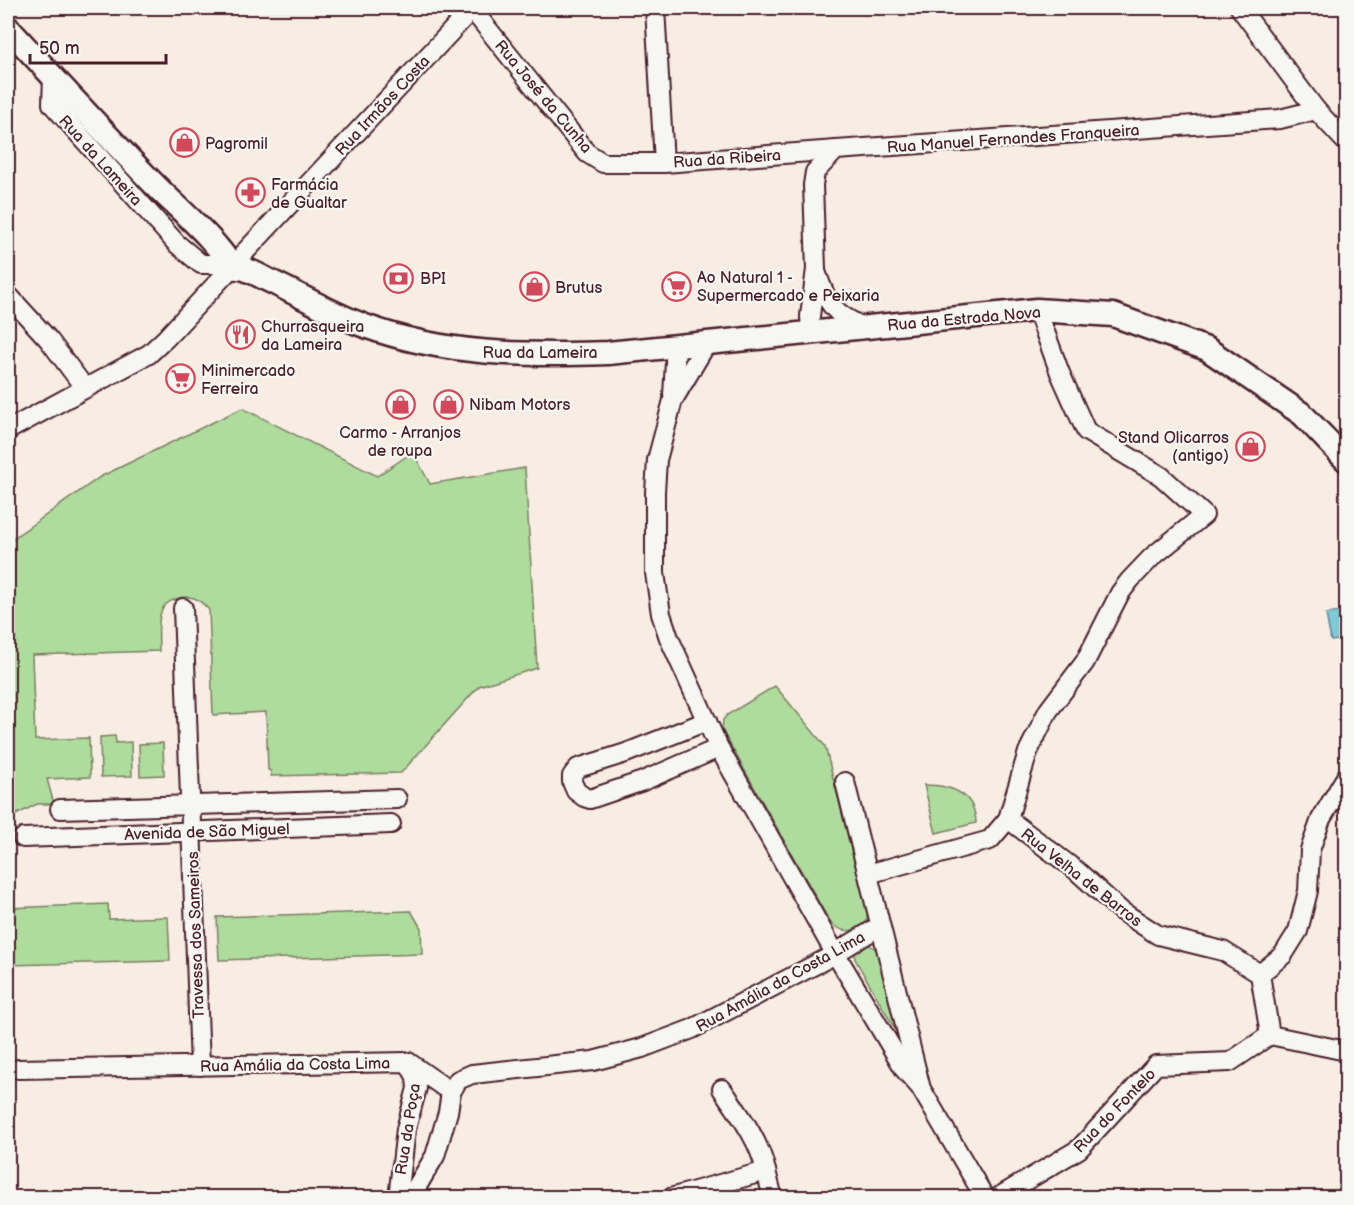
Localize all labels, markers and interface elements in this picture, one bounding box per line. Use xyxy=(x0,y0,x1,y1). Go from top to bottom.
scale bar xyxy=(30,27,166,65)
street label: Rua José da Cunha xyxy=(490,37,596,157)
text: 50 m xyxy=(39,38,80,59)
street label: Rua Irmãos Costa xyxy=(332,52,434,160)
street label: Rua da Lameira xyxy=(54,112,145,210)
street label: Rua Manuel Fernandes Franqueira xyxy=(886,121,1140,158)
shop icon: Pagromil xyxy=(168,127,200,159)
place label: Pagromil xyxy=(205,135,268,154)
street label: Rua da Ribeira xyxy=(673,146,782,173)
place label: Farmácia de Gualtar xyxy=(271,176,347,213)
pharmacy icon: Farmácia de Gualtar xyxy=(234,177,266,209)
bank icon: BPI xyxy=(383,262,415,294)
place label: Ao Natural 1 - Supermercado e Peixaria xyxy=(697,269,880,306)
place label: BPI xyxy=(420,270,446,289)
supermarket icon: Ao Natural 1 - Supermercado e Peixaria xyxy=(660,270,692,302)
shop icon: Brutus xyxy=(518,271,550,303)
place label: Brutus xyxy=(555,279,602,298)
street label: Rua da Estrada Nova xyxy=(886,303,1042,336)
place label: Churrasqueira da Lameira xyxy=(261,318,364,355)
restaurant icon: Churrasqueira da Lameira xyxy=(224,319,256,351)
street label: Rua da Lameira xyxy=(483,344,597,363)
place label: Minimercado Ferreira xyxy=(201,362,295,399)
supermarket icon: Minimercado Ferreira xyxy=(164,363,196,395)
shop icon: Carmo - Arranjos de roupa xyxy=(384,388,416,420)
shop icon: Nibam Motors xyxy=(432,388,464,420)
place label: Nibam Motors xyxy=(469,396,570,415)
place label: Carmo - Arranjos de roupa xyxy=(339,424,461,461)
place label: Stand Olicarros (antigo) xyxy=(1118,429,1229,466)
shop icon: Stand Olicarros (antigo) xyxy=(1234,430,1266,462)
street label: Avenida de São Miguel xyxy=(124,820,290,845)
street label: Rua Velha de Barros xyxy=(1017,825,1145,931)
street label: Travessa dos Sameiros xyxy=(184,851,209,1019)
street label: Rua Amália da Costa Lima xyxy=(693,928,869,1037)
street label: Rua Amália da Costa Lima xyxy=(200,1054,390,1077)
street label: Rua do Fontelo xyxy=(1070,1065,1160,1157)
street label: Rua da Poça xyxy=(392,1082,425,1176)

